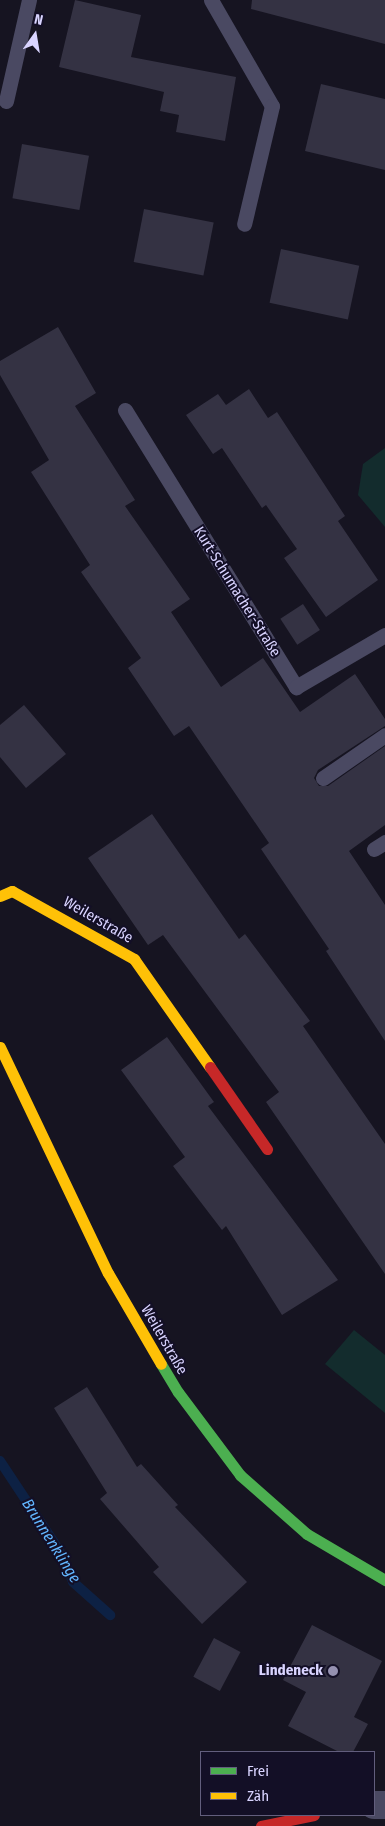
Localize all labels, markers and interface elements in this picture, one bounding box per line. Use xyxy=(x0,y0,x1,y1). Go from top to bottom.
north arrow xyxy=(10,10,60,60)
text: N xyxy=(32,11,44,29)
street label: Kurt-Schumacher-Straße xyxy=(190,524,284,660)
street label: Weilerstraße xyxy=(60,893,136,947)
street label: Weilerstraße xyxy=(137,1302,191,1378)
water label: Brunnenklinge xyxy=(18,1495,84,1587)
place label: Lindeneck xyxy=(259,1662,323,1680)
marker: Lindeneck xyxy=(327,1665,339,1677)
legend xyxy=(200,1751,375,1816)
text: Frei xyxy=(247,1762,269,1780)
text: Zäh xyxy=(247,1787,269,1805)

